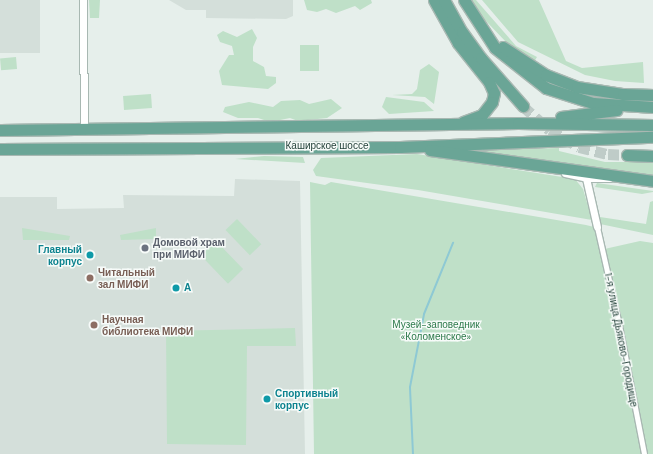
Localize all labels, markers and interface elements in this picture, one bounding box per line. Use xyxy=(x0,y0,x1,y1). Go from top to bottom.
street label: Каширское шоссе xyxy=(286,140,368,152)
place label: Домовой храм при МИФИ xyxy=(153,236,225,260)
place label: Главный корпус xyxy=(38,243,82,266)
marker: Домовой храм при МИФИ xyxy=(140,243,150,253)
marker: Главный корпус xyxy=(85,250,95,260)
place label: Читальный зал МИФИ xyxy=(98,266,155,290)
street label: 1-я улица Дьяково-Городище xyxy=(602,272,640,408)
marker: Читальный зал МИФИ xyxy=(85,273,95,283)
place label: А xyxy=(184,282,191,294)
marker: А xyxy=(171,283,181,293)
place label: Научная библиотека МИФИ xyxy=(102,313,193,336)
park label: Музей-заповедник «Коломенское» xyxy=(392,318,480,342)
marker: Научная библиотека МИФИ xyxy=(89,320,99,330)
place label: Спортивный корпус xyxy=(275,387,338,410)
marker: Спортивный корпус xyxy=(262,394,272,404)

